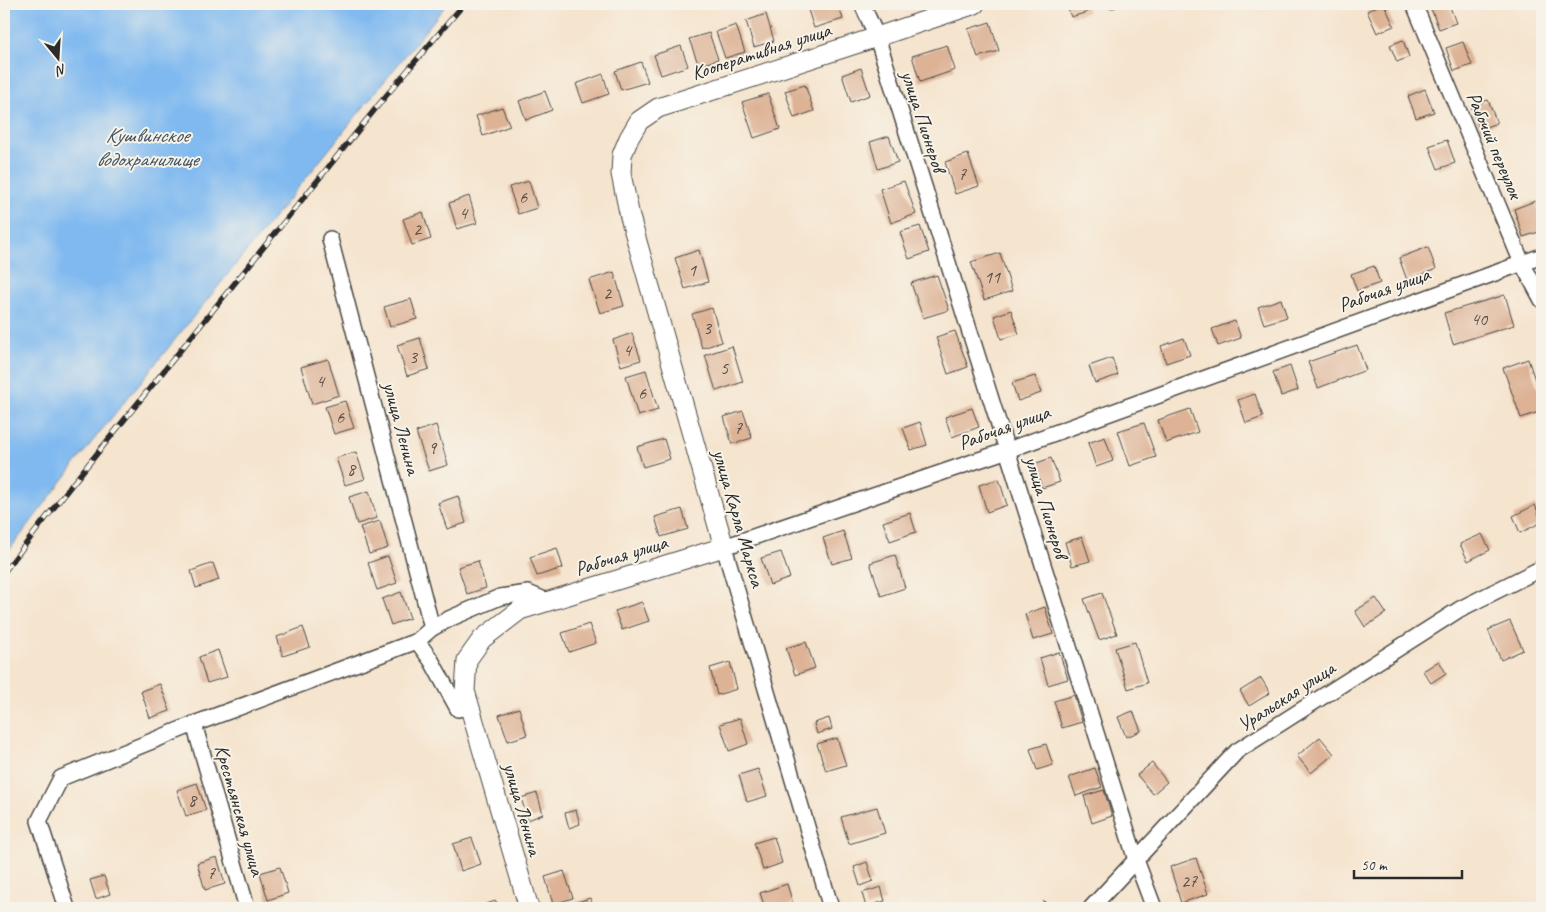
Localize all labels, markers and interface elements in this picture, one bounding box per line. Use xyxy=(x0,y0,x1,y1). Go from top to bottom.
street label: Кооперативная улица xyxy=(688,17,835,86)
north arrow xyxy=(32,32,82,82)
text: N xyxy=(53,60,69,80)
street label: улица Пионеров xyxy=(895,66,953,178)
street label: Рабочий переулок xyxy=(1461,88,1529,204)
water label: Кушвинское водохранилище xyxy=(96,122,201,172)
house number: 7 xyxy=(958,163,967,185)
house number: 6 xyxy=(519,186,528,208)
house number: 4 xyxy=(459,202,469,224)
house number: 2 xyxy=(413,218,423,240)
house number: 1 xyxy=(688,259,697,281)
street label: Рабочая улица xyxy=(1335,261,1434,318)
house number: 11 xyxy=(984,266,1001,288)
house number: 2 xyxy=(603,282,613,304)
house number: 40 xyxy=(1471,308,1489,330)
house number: 3 xyxy=(703,317,713,339)
house number: 4 xyxy=(623,339,633,361)
house number: 3 xyxy=(409,346,419,368)
house number: 5 xyxy=(720,357,729,379)
house number: 4 xyxy=(316,370,326,392)
street label: улица Ленина xyxy=(377,378,426,479)
house number: 6 xyxy=(638,382,647,404)
street label: Рабочая улица xyxy=(955,399,1054,456)
house number: 6 xyxy=(336,406,345,428)
house number: 7 xyxy=(734,417,743,439)
house number: 9 xyxy=(428,437,438,459)
street label: улица Карла Маркса xyxy=(707,445,770,591)
street label: улица Пионеров xyxy=(1019,452,1075,564)
house number: 8 xyxy=(347,458,357,480)
street label: Рабочая улица xyxy=(572,529,672,581)
street label: Уральская улица xyxy=(1233,655,1341,737)
street label: Крестьянская улица xyxy=(209,742,270,880)
street label: улица Ленина xyxy=(497,759,548,860)
house number: 8 xyxy=(188,789,198,811)
scale bar xyxy=(1354,847,1461,879)
text: 50 m xyxy=(1361,856,1388,875)
house number: 7 xyxy=(207,862,216,884)
house number: 27 xyxy=(1181,870,1198,892)

